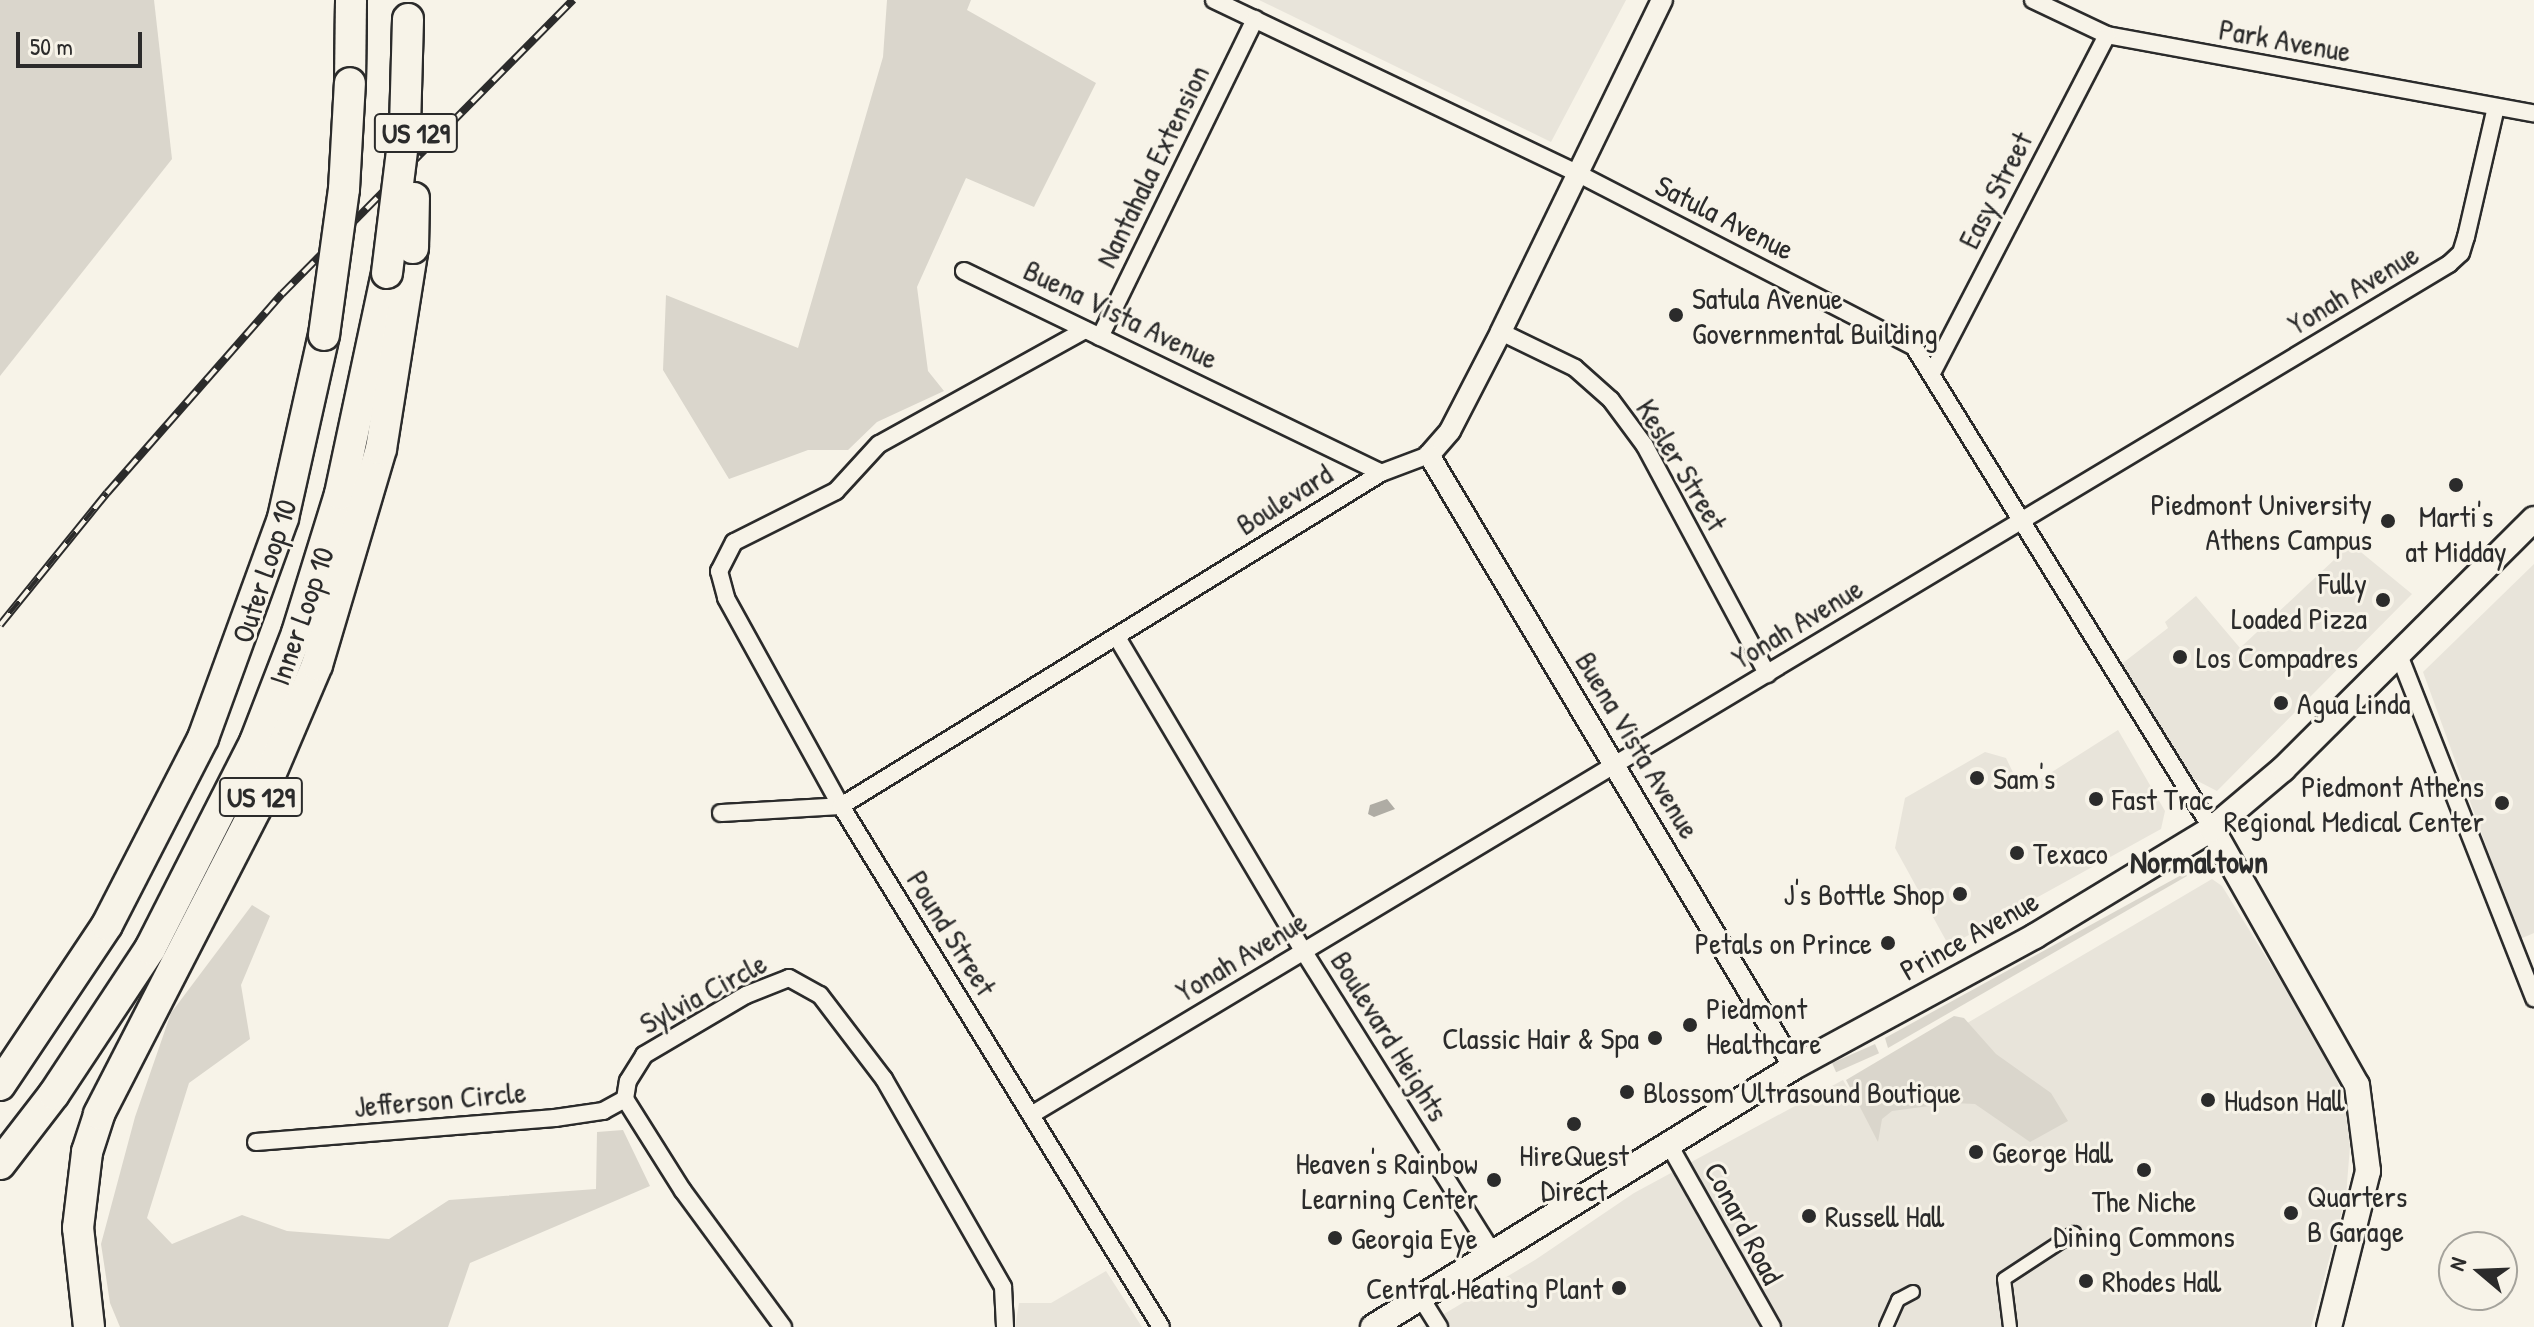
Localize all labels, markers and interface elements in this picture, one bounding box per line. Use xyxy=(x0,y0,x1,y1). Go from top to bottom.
street label: Park Avenue xyxy=(2216,11,2354,69)
scale bar xyxy=(20,16,146,66)
text: 50 m xyxy=(30,30,73,62)
street label: Nantahala Extension xyxy=(1087,59,1217,273)
road number: US 129 xyxy=(372,109,460,157)
street label: Easy Street xyxy=(1950,126,2040,254)
street label: Satula Avenue xyxy=(1650,167,1800,267)
street label: Yonah Avenue xyxy=(2281,236,2425,342)
street label: Buena Vista Avenue xyxy=(1018,251,1224,377)
place label: Satula Avenue Governmental Building xyxy=(1692,280,1938,350)
marker: Satula Avenue Governmental Building xyxy=(1667,306,1685,324)
street label: Kesler Street xyxy=(1629,393,1735,537)
street label: Boulevard xyxy=(1229,456,1339,542)
marker: Marti's at Midday xyxy=(2447,476,2465,494)
place label: Piedmont University Athens Campus xyxy=(2150,486,2372,556)
street label: Outer Loop 10 xyxy=(224,495,304,647)
place label: Marti's at Midday xyxy=(2405,498,2507,568)
marker: Piedmont University Athens Campus xyxy=(2379,512,2397,530)
street label: Inner Loop 10 xyxy=(261,542,341,690)
place label: Fully Loaded Pizza xyxy=(2231,565,2367,636)
street label: Yonah Avenue xyxy=(1725,570,1869,676)
marker: Fully Loaded Pizza xyxy=(2374,591,2392,609)
place label: Los Compadres xyxy=(2196,639,2358,675)
street label: Buena Vista Avenue xyxy=(1568,645,1708,845)
marker: Los Compadres xyxy=(2171,648,2189,666)
place label: Agua Linda xyxy=(2297,685,2411,721)
marker: Agua Linda xyxy=(2272,694,2290,712)
place label: Sam's xyxy=(1993,760,2055,796)
place label: Piedmont Athens Regional Medical Center xyxy=(2224,768,2484,838)
marker: Sam's xyxy=(1968,769,1986,787)
road number: US 129 xyxy=(217,773,305,821)
place label: Fast Trac xyxy=(2112,781,2213,817)
marker: Fast Trac xyxy=(2087,790,2105,808)
marker: Piedmont Athens Regional Medical Center xyxy=(2491,792,2513,814)
place label: Texaco xyxy=(2033,835,2108,871)
district label: Normaltown xyxy=(2130,843,2268,881)
marker: Texaco xyxy=(2008,844,2026,862)
street label: Pound Street xyxy=(900,864,1004,1002)
place label: J's Bottle Shop xyxy=(1783,876,1944,912)
street label: Prince Avenue xyxy=(1893,882,2045,988)
marker: J's Bottle Shop xyxy=(1951,885,1969,903)
street label: Yonah Avenue xyxy=(1169,903,1313,1009)
place label: Petals on Prince xyxy=(1695,925,1872,961)
marker: Petals on Prince xyxy=(1879,934,1897,952)
street label: Boulevard Heights xyxy=(1323,944,1457,1128)
street label: Sylvia Circle xyxy=(634,945,772,1041)
place label: Piedmont Healthcare xyxy=(1706,990,1822,1060)
marker: Piedmont Healthcare xyxy=(1681,1016,1699,1034)
place label: Classic Hair & Spa xyxy=(1442,1020,1639,1056)
marker: Classic Hair & Spa xyxy=(1646,1029,1664,1047)
street label: Jefferson Circle xyxy=(352,1074,528,1124)
place label: Blossom Ultrasound Boutique xyxy=(1643,1074,1961,1110)
place label: Hudson Hall xyxy=(2224,1082,2345,1118)
marker: Blossom Ultrasound Boutique xyxy=(1618,1083,1636,1101)
marker: Hudson Hall xyxy=(2199,1091,2217,1109)
marker: HireQuest Direct xyxy=(1565,1115,1583,1133)
place label: George Hall xyxy=(1992,1134,2113,1170)
place label: HireQuest Direct xyxy=(1519,1137,1629,1208)
marker: George Hall xyxy=(1967,1143,1985,1161)
place label: Heaven's Rainbow Learning Center xyxy=(1295,1145,1478,1216)
street label: Conard Road xyxy=(1697,1156,1791,1290)
marker: The Niche Dining Commons xyxy=(2135,1161,2153,1179)
marker: Heaven's Rainbow Learning Center xyxy=(1485,1171,1503,1189)
place label: Quarters B Garage xyxy=(2307,1178,2407,1248)
place label: The Niche Dining Commons xyxy=(2053,1183,2235,1254)
place label: Russell Hall xyxy=(1825,1198,1944,1234)
marker: Quarters B Garage xyxy=(2282,1204,2300,1222)
marker: Russell Hall xyxy=(1800,1207,1818,1225)
place label: Georgia Eye xyxy=(1351,1220,1478,1256)
marker: Georgia Eye xyxy=(1326,1229,1344,1247)
north arrow xyxy=(2438,1231,2518,1311)
text: N xyxy=(2441,1253,2473,1274)
place label: Rhodes Hall xyxy=(2102,1263,2221,1299)
place label: Central Heating Plant xyxy=(1366,1270,1603,1306)
marker: Rhodes Hall xyxy=(2077,1272,2095,1290)
marker: Central Heating Plant xyxy=(1610,1279,1628,1297)

